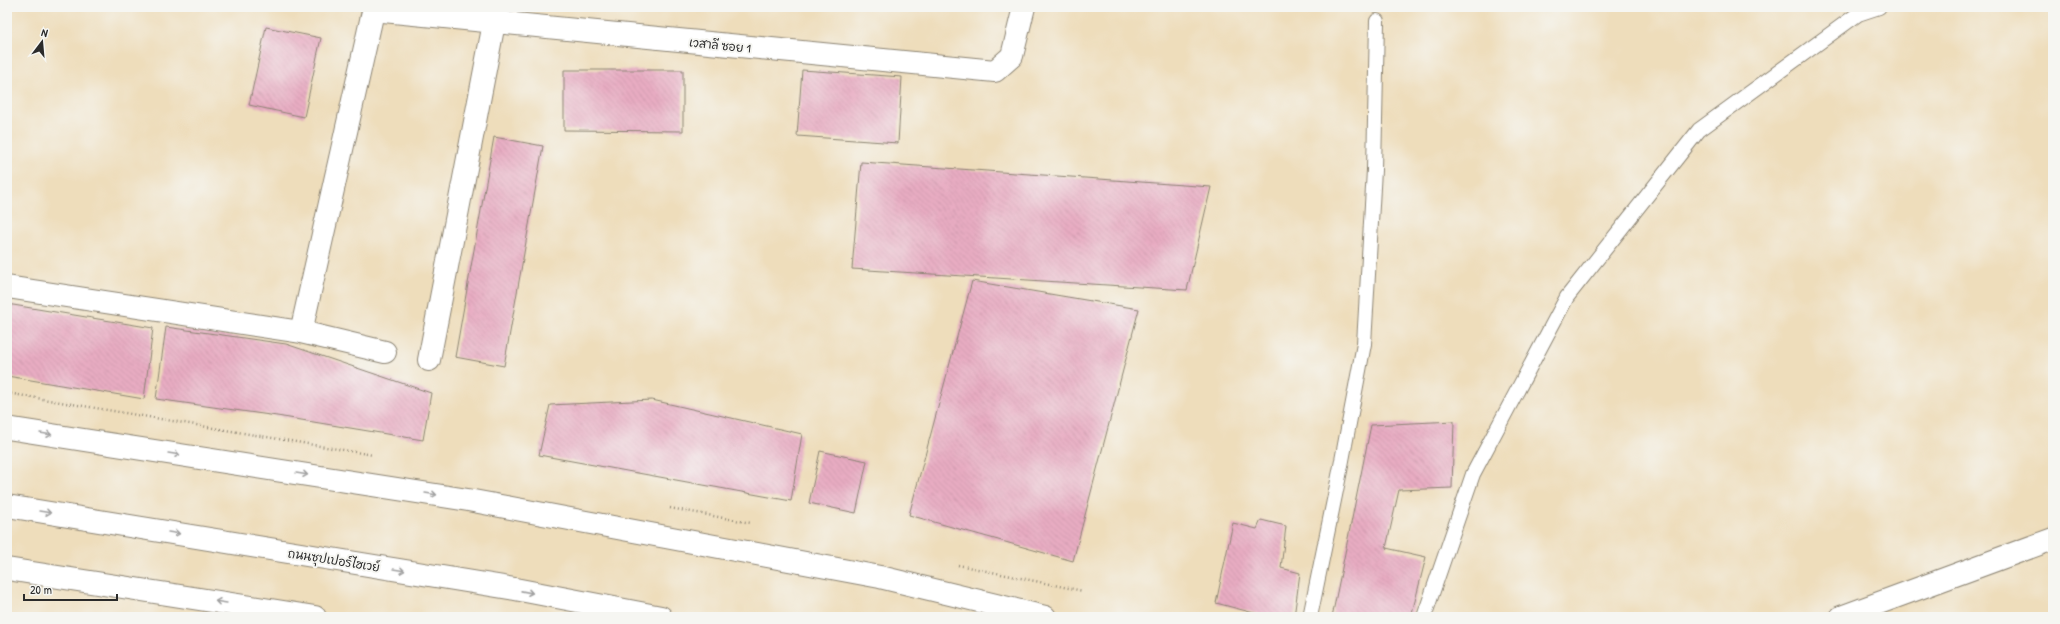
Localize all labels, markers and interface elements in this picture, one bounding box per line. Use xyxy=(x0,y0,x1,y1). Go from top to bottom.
north arrow xyxy=(22,22,62,62)
text: N xyxy=(40,25,50,40)
street label: เวสาลี ซอย 1 xyxy=(688,33,752,57)
one-way arrow xyxy=(39,430,52,438)
one-way arrow xyxy=(167,450,180,458)
one-way arrow xyxy=(296,470,309,478)
one-way arrow xyxy=(424,490,437,498)
one-way arrow xyxy=(39,508,52,516)
one-way arrow xyxy=(167,529,180,537)
street label: ถนนซุปเปอร์ไฮเวย์ xyxy=(287,544,381,577)
one-way arrow xyxy=(392,566,405,574)
scale bar xyxy=(24,576,117,602)
text: 20 m xyxy=(30,581,52,598)
one-way arrow xyxy=(520,588,533,596)
one-way arrow xyxy=(215,598,228,606)

